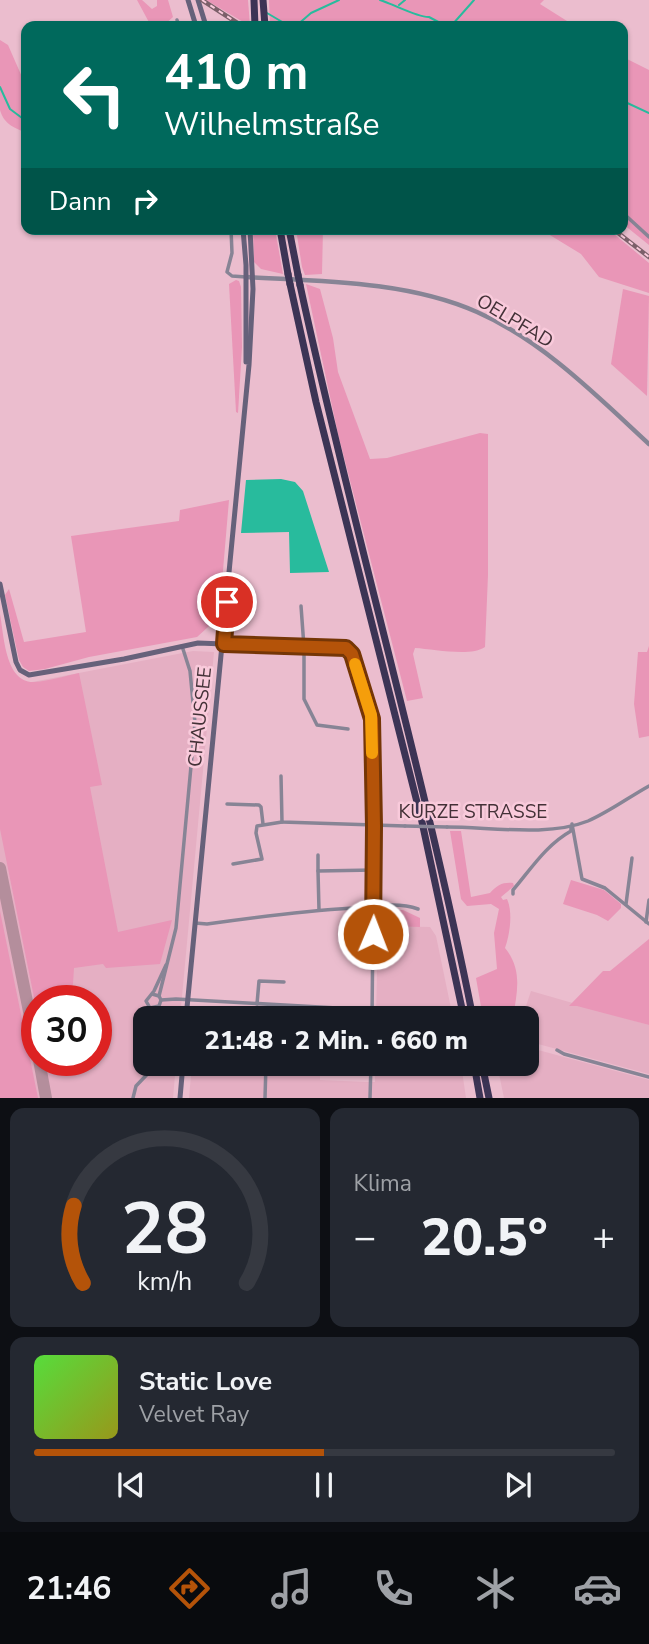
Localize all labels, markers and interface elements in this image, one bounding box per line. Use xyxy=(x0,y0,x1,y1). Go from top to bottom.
text: 410 m xyxy=(164,39,308,106)
icon: left xyxy=(49,49,140,140)
text: Wilhelmstraße xyxy=(164,103,380,146)
icon: right xyxy=(126,182,164,220)
text: Dann xyxy=(49,184,112,219)
street label: OELPFAD xyxy=(472,288,558,354)
pin xyxy=(197,572,257,632)
icon: arrive xyxy=(208,583,246,621)
street label: CHAUSSEE xyxy=(182,666,218,768)
street label: KURZE STRASSE xyxy=(399,799,547,825)
position arrow xyxy=(336,897,410,971)
speed limit sign: 30 xyxy=(21,985,112,1076)
text: 21:48 · 2 Min. · 660 m xyxy=(204,1023,468,1058)
text: Klima xyxy=(354,1168,412,1199)
text: 28 xyxy=(121,1180,208,1280)
text: 20.5° xyxy=(421,1202,548,1273)
text: − xyxy=(354,1212,376,1263)
text: + xyxy=(592,1212,615,1263)
text: km/h xyxy=(137,1265,192,1299)
text: Static Love xyxy=(139,1364,272,1399)
text: Velvet Ray xyxy=(139,1399,249,1430)
icon: previous xyxy=(112,1466,150,1504)
icon: pause xyxy=(305,1466,343,1504)
icon: next xyxy=(499,1466,537,1504)
icon: directions xyxy=(165,1564,214,1613)
icon: music xyxy=(267,1564,316,1613)
icon: phone xyxy=(369,1564,418,1613)
icon: climate xyxy=(471,1564,520,1613)
icon: car xyxy=(573,1564,622,1613)
text: 21:46 xyxy=(27,1567,111,1610)

